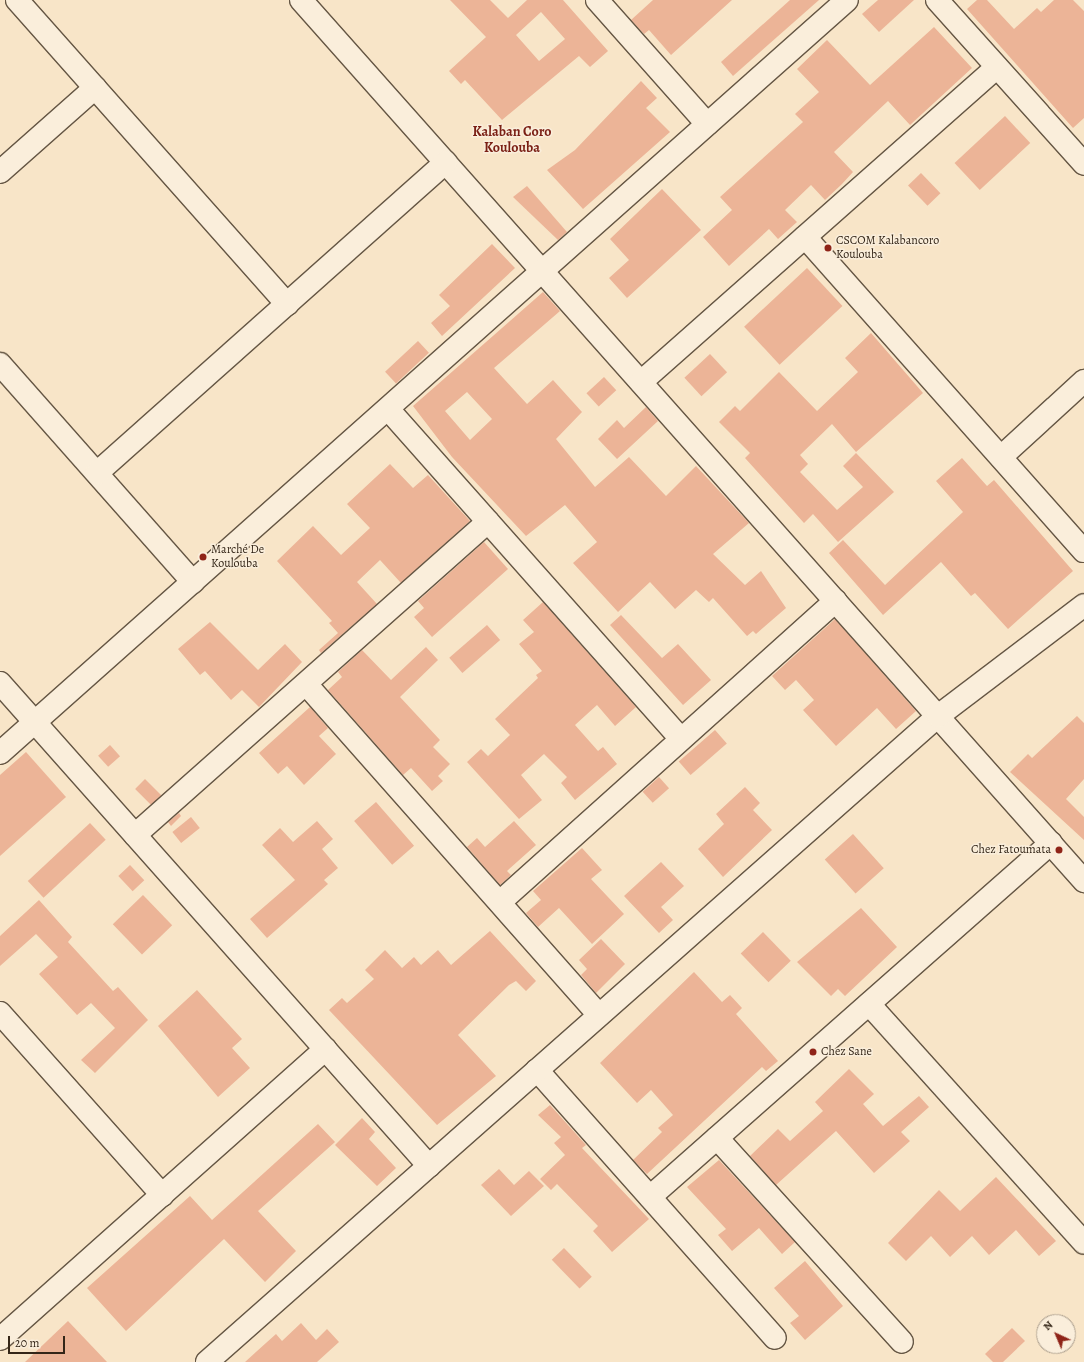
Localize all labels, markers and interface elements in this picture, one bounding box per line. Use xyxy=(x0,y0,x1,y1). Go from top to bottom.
district label: Kalaban Coro Koulouba xyxy=(473,124,551,156)
place label: CSCOM Kalabancoro Koulouba xyxy=(836,234,939,262)
marker: CSCOM Kalabancoro Koulouba xyxy=(823,243,833,253)
place label: Marché De Koulouba xyxy=(211,543,264,571)
marker: Marché De Koulouba xyxy=(198,552,208,562)
place label: Chez Fatoumata xyxy=(971,843,1051,857)
marker: Chez Fatoumata xyxy=(1054,845,1064,855)
place label: Chez Sane xyxy=(821,1045,872,1059)
marker: Chez Sane xyxy=(808,1047,818,1057)
north arrow xyxy=(1036,1314,1076,1354)
text: N xyxy=(1040,1318,1056,1334)
scale bar xyxy=(10,1328,67,1354)
text: 20 m xyxy=(15,1335,39,1351)

